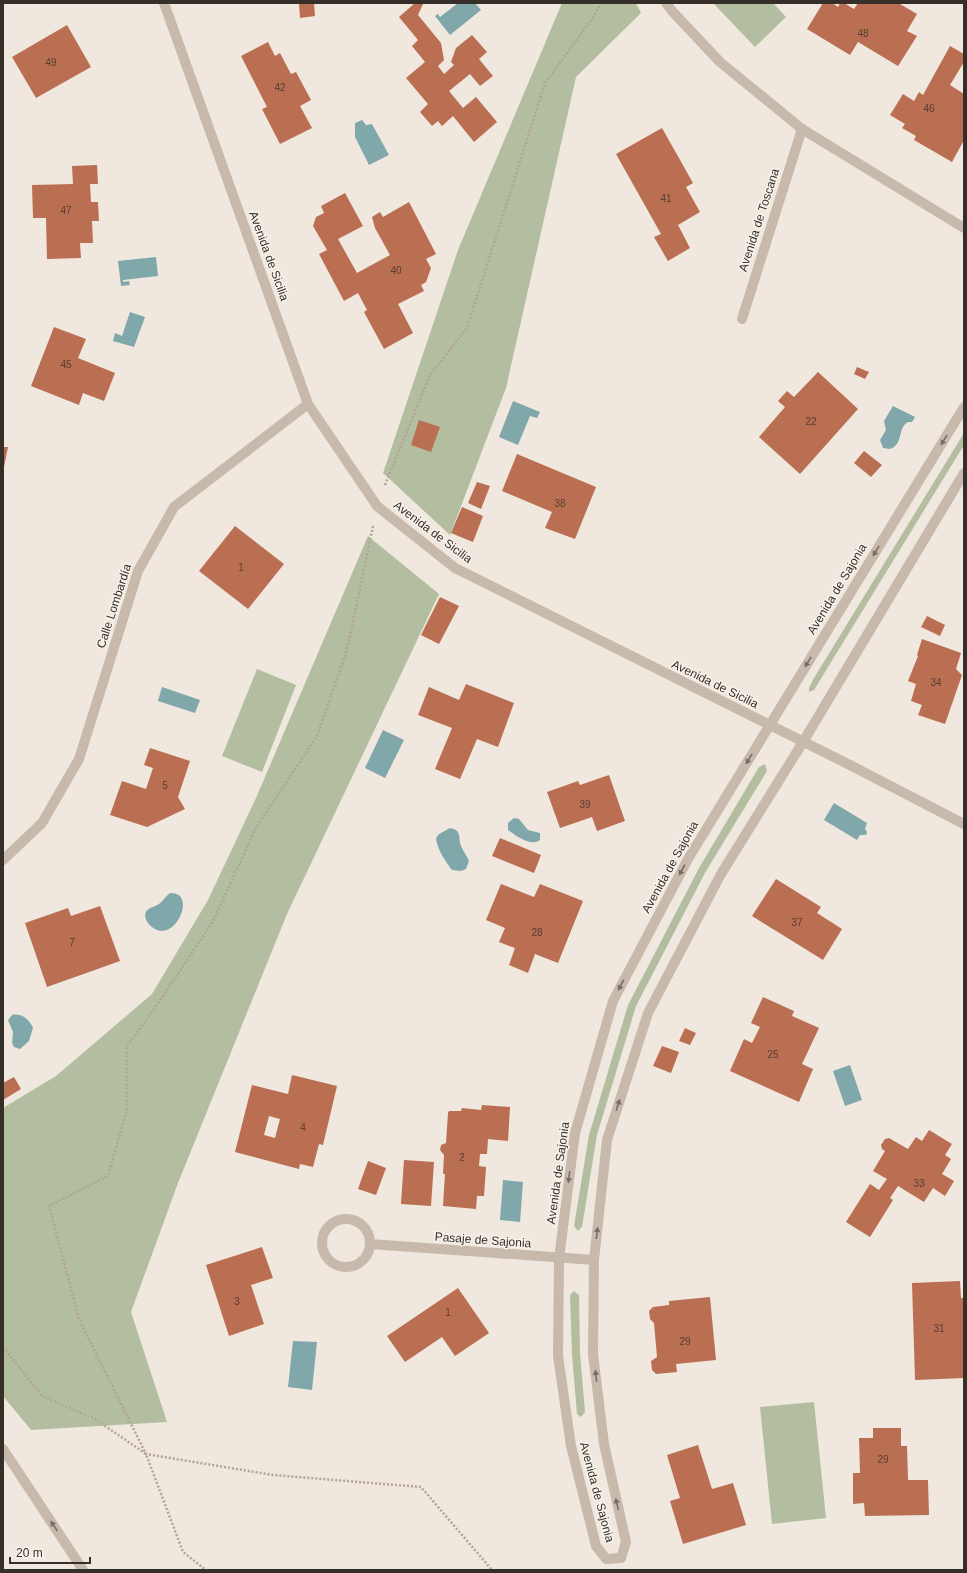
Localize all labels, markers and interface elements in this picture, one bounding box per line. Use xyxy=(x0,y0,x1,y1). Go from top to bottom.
house number: 48 xyxy=(857,28,869,39)
house number: 49 xyxy=(45,57,57,68)
house number: 42 xyxy=(274,82,286,93)
house number: 46 xyxy=(923,103,935,114)
street label: Avenida de Toscana xyxy=(736,166,782,273)
house number: 41 xyxy=(660,193,672,204)
house number: 47 xyxy=(60,205,72,216)
street label: Avenida de Sicilia xyxy=(246,209,292,303)
house number: 40 xyxy=(390,265,402,276)
house number: 45 xyxy=(60,359,72,370)
house number: 22 xyxy=(805,416,817,427)
one-way arrow xyxy=(940,434,947,446)
street label: Avenida de Sicilia xyxy=(391,498,475,566)
house number: 38 xyxy=(554,498,566,509)
street label: Avenida de Sajonia xyxy=(804,541,870,637)
one-way arrow xyxy=(872,545,879,557)
street label: Calle Lombardía xyxy=(94,562,134,650)
house number: 1 xyxy=(238,562,244,573)
street label: Avenida de Sicilia xyxy=(669,657,761,711)
one-way arrow xyxy=(804,657,812,667)
house number: 34 xyxy=(930,677,942,688)
one-way arrow xyxy=(745,753,752,765)
house number: 5 xyxy=(162,780,168,791)
house number: 39 xyxy=(579,799,591,810)
street label: Avenida de Sajonia xyxy=(639,818,701,916)
one-way arrow xyxy=(679,864,685,876)
house number: 37 xyxy=(791,917,803,928)
house number: 28 xyxy=(531,927,543,938)
house number: 7 xyxy=(69,937,75,948)
one-way arrow xyxy=(618,979,624,991)
house number: 25 xyxy=(767,1049,779,1060)
one-way arrow xyxy=(616,1099,622,1111)
street label: Avenida de Sajonia xyxy=(544,1121,572,1225)
house number: 4 xyxy=(300,1122,306,1133)
house number: 2 xyxy=(459,1152,465,1163)
one-way arrow xyxy=(566,1171,572,1183)
house number: 33 xyxy=(913,1178,925,1189)
one-way arrow xyxy=(593,1226,600,1239)
street label: Pasaje de Sajonia xyxy=(434,1230,532,1250)
house number: 3 xyxy=(234,1296,240,1307)
house number: 1 xyxy=(445,1307,451,1318)
house number: 31 xyxy=(933,1323,945,1334)
house number: 29 xyxy=(679,1336,691,1347)
one-way arrow xyxy=(593,1370,599,1382)
street label: Avenida de Sajonia xyxy=(577,1440,617,1544)
house number: 29 xyxy=(877,1454,889,1465)
one-way arrow xyxy=(614,1498,620,1510)
one-way arrow xyxy=(50,1521,58,1531)
scale bar xyxy=(10,1539,90,1565)
text: 20 m xyxy=(16,1546,43,1560)

